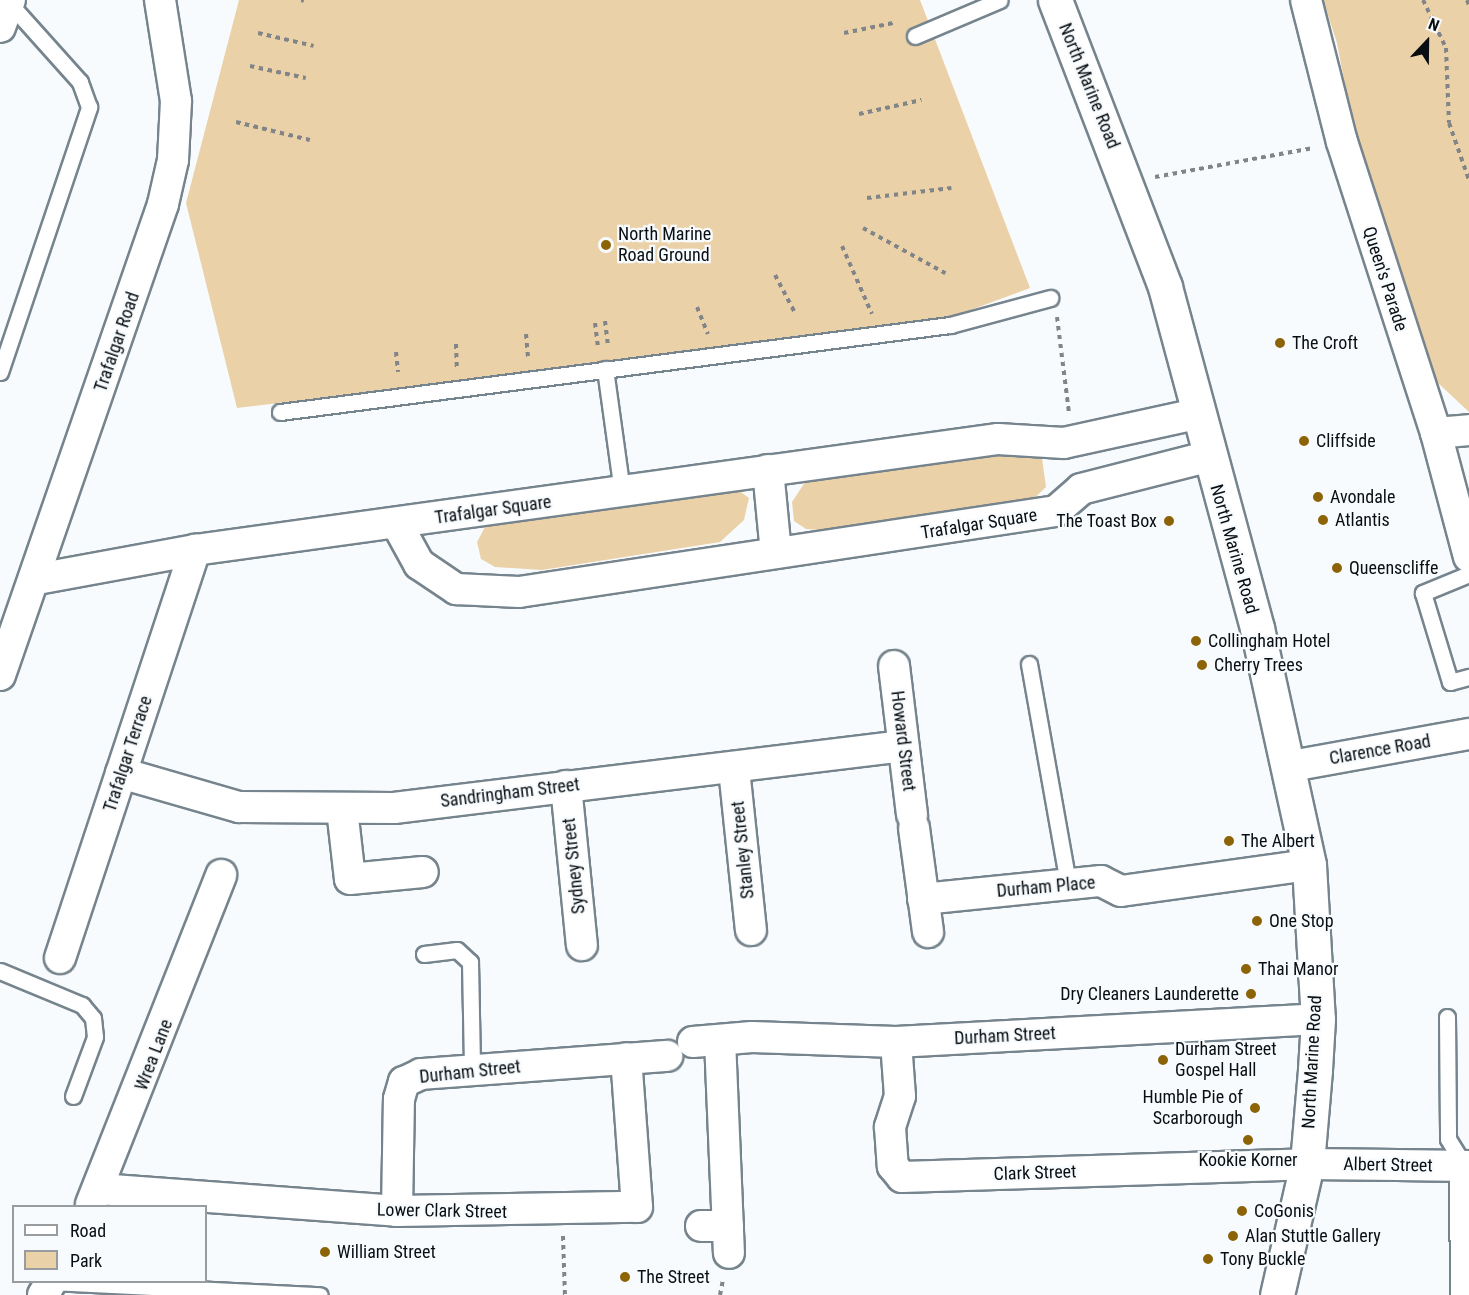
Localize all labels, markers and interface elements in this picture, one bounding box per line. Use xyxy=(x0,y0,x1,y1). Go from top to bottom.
north arrow xyxy=(1397,12,1457,72)
text: N xyxy=(1426,14,1442,35)
street label: North Marine Road xyxy=(1054,20,1124,152)
place label: North Marine Road Ground xyxy=(618,224,711,266)
street label: Queen's Parade xyxy=(1358,224,1412,334)
marker: North Marine Road Ground xyxy=(599,238,613,252)
street label: Trafalgar Road xyxy=(90,289,144,395)
place label: The Croft xyxy=(1292,332,1358,354)
marker: The Croft xyxy=(1273,336,1287,350)
place label: Cliffside xyxy=(1316,430,1376,452)
marker: Cliffside xyxy=(1297,434,1311,448)
street label: North Marine Road xyxy=(1205,482,1263,616)
place label: Avondale xyxy=(1330,486,1395,508)
marker: Avondale xyxy=(1311,490,1325,504)
street label: Trafalgar Square xyxy=(433,491,553,529)
street label: Trafalgar Square xyxy=(919,504,1039,544)
place label: Atlantis xyxy=(1335,509,1390,531)
place label: The Toast Box xyxy=(1056,510,1157,532)
marker: Atlantis xyxy=(1316,513,1330,527)
marker: The Toast Box xyxy=(1162,514,1176,528)
place label: Queenscliffe xyxy=(1349,557,1439,579)
marker: Queenscliffe xyxy=(1330,561,1344,575)
place label: Collingham Hotel xyxy=(1208,630,1330,652)
marker: Collingham Hotel xyxy=(1189,634,1203,648)
place label: Cherry Trees xyxy=(1214,654,1303,676)
marker: Cherry Trees xyxy=(1195,658,1209,672)
street label: Howard Street xyxy=(886,690,920,792)
street label: Trafalgar Terrace xyxy=(99,693,157,815)
street label: Clarence Road xyxy=(1328,730,1432,770)
street label: Sandringham Street xyxy=(439,774,581,812)
street label: Stanley Street xyxy=(727,800,759,900)
street label: Sydney Street xyxy=(558,817,590,915)
place label: The Albert xyxy=(1241,830,1315,852)
marker: The Albert xyxy=(1222,834,1236,848)
street label: Durham Place xyxy=(996,872,1096,902)
place label: One Stop xyxy=(1269,910,1334,932)
marker: One Stop xyxy=(1250,914,1264,928)
place label: Thai Manor xyxy=(1258,958,1338,980)
marker: Thai Manor xyxy=(1239,962,1253,976)
place label: Dry Cleaners Launderette xyxy=(1060,983,1239,1005)
marker: Dry Cleaners Launderette xyxy=(1244,987,1258,1001)
street label: North Marine Road xyxy=(1298,995,1326,1129)
street label: Wrea Lane xyxy=(131,1016,177,1094)
street label: Durham Street xyxy=(954,1023,1056,1049)
place label: Durham Street Gospel Hall xyxy=(1175,1039,1277,1082)
marker: Durham Street Gospel Hall xyxy=(1156,1053,1170,1067)
street label: Durham Street xyxy=(418,1056,522,1088)
place label: Humble Pie of Scarborough xyxy=(1143,1087,1243,1130)
marker: Humble Pie of Scarborough xyxy=(1248,1101,1262,1115)
marker: Kookie Korner xyxy=(1241,1133,1255,1147)
place label: Kookie Korner xyxy=(1198,1149,1298,1171)
street label: Albert Street xyxy=(1343,1153,1433,1177)
street label: Clark Street xyxy=(993,1161,1077,1185)
street label: Lower Clark Street xyxy=(377,1199,507,1223)
place label: CoGonis xyxy=(1254,1200,1314,1222)
marker: CoGonis xyxy=(1235,1204,1249,1218)
legend xyxy=(12,1205,207,1283)
text: Road xyxy=(70,1220,106,1241)
place label: Alan Stuttle Gallery xyxy=(1245,1225,1381,1247)
marker: Alan Stuttle Gallery xyxy=(1226,1229,1240,1243)
place label: William Street xyxy=(337,1241,436,1263)
marker: William Street xyxy=(318,1245,332,1259)
place label: Tony Buckle xyxy=(1220,1248,1305,1270)
text: Park xyxy=(70,1250,102,1271)
marker: Tony Buckle xyxy=(1201,1252,1215,1266)
place label: The Street xyxy=(637,1266,710,1288)
marker: The Street xyxy=(618,1270,632,1284)

